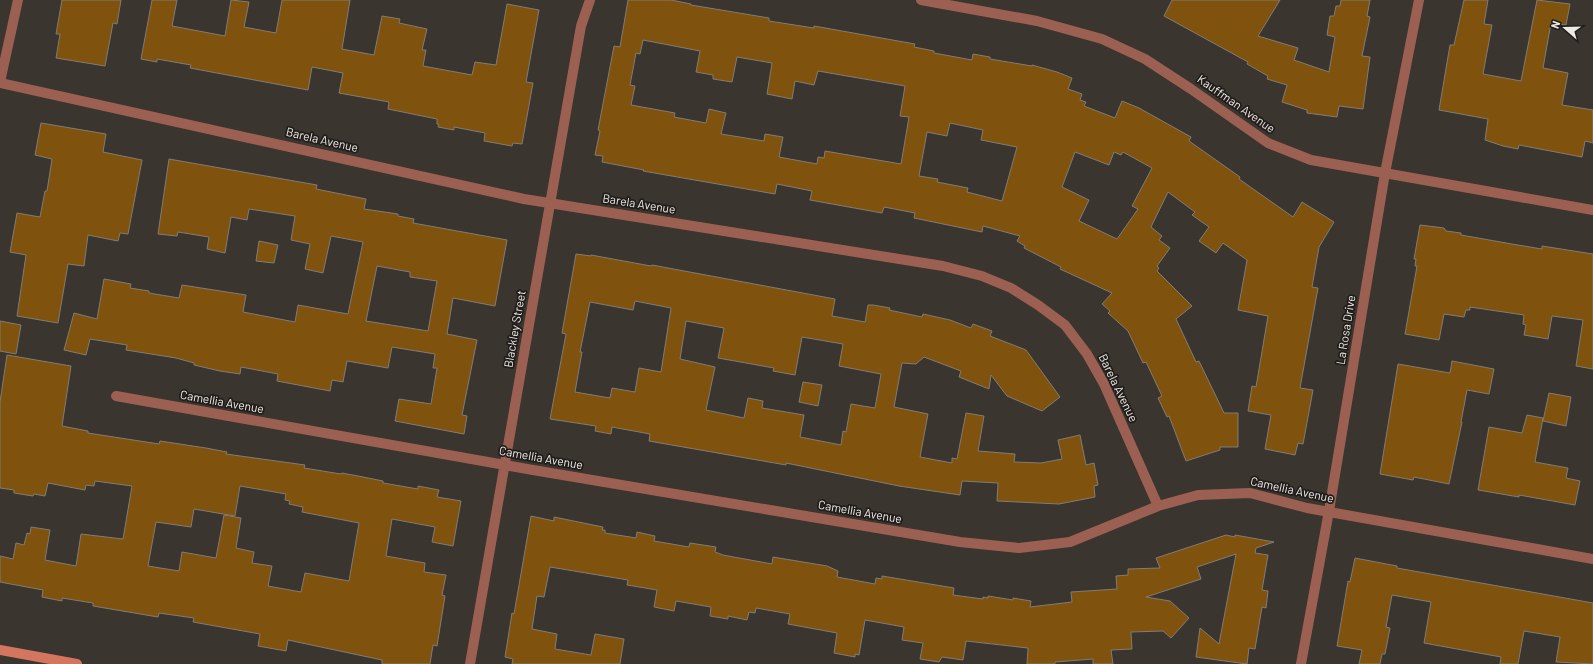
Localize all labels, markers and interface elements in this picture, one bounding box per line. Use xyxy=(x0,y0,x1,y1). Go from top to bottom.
north arrow xyxy=(1545,8,1585,48)
text: N xyxy=(1548,19,1562,30)
street label: Kauffman Avenue xyxy=(1195,71,1278,135)
street label: Barela Avenue xyxy=(285,124,360,154)
street label: Barela Avenue xyxy=(602,190,677,216)
street label: Blackley Street xyxy=(500,289,528,369)
street label: La Rosa Drive xyxy=(1333,294,1357,366)
street label: Barela Avenue xyxy=(1096,351,1141,424)
street label: Camellia Avenue xyxy=(179,387,265,415)
street label: Camellia Avenue xyxy=(498,443,584,471)
street label: Camellia Avenue xyxy=(1249,473,1335,505)
street label: Camellia Avenue xyxy=(817,497,903,525)

